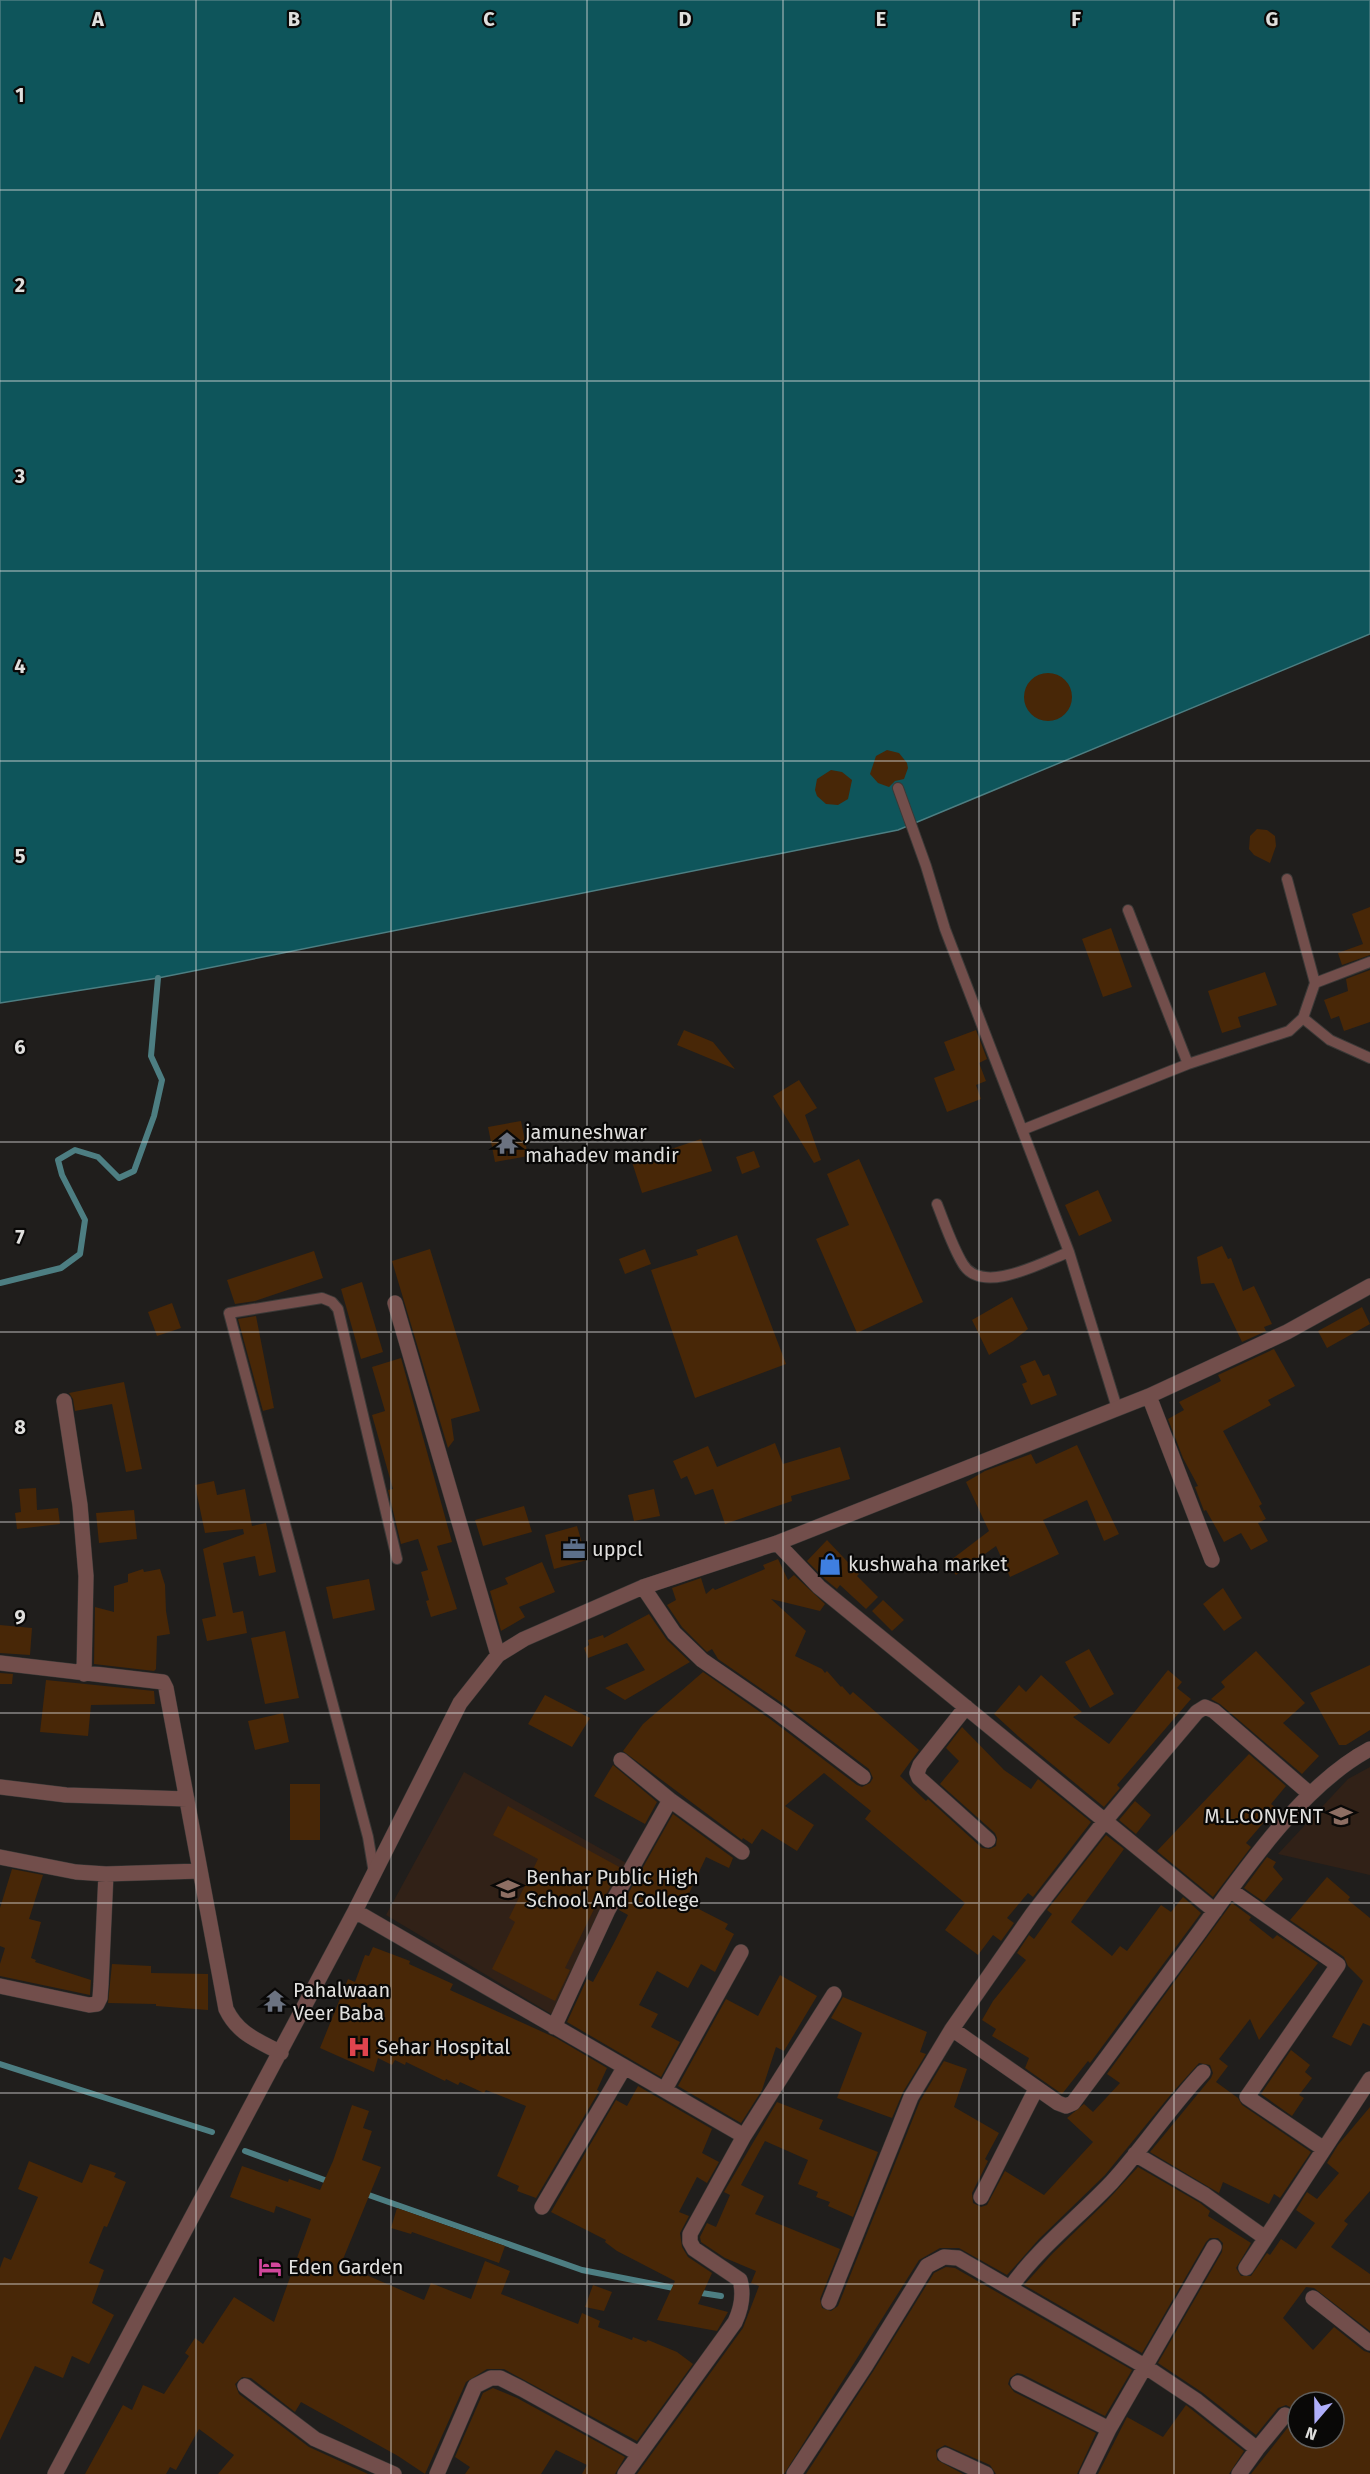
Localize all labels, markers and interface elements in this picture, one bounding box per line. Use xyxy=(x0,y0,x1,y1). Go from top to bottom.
text: A xyxy=(91,7,105,31)
text: B xyxy=(288,7,300,31)
text: C xyxy=(483,7,495,31)
text: D xyxy=(678,7,692,31)
text: E xyxy=(876,7,886,31)
text: F xyxy=(1071,7,1081,31)
text: G xyxy=(1266,7,1278,31)
text: 1 xyxy=(15,83,25,107)
text: 2 xyxy=(15,273,25,297)
text: 3 xyxy=(14,464,25,488)
text: 4 xyxy=(14,654,26,678)
text: 5 xyxy=(15,844,26,868)
text: 6 xyxy=(14,1035,26,1059)
place label: jamuneshwar mahadev mandir xyxy=(524,1120,679,1167)
temple icon: jamuneshwar mahadev mandir xyxy=(494,1130,520,1156)
text: 7 xyxy=(15,1225,25,1249)
text: 8 xyxy=(14,1415,26,1439)
office icon: uppcl xyxy=(561,1536,587,1562)
place label: uppcl xyxy=(592,1537,643,1561)
shop icon: kushwaha market xyxy=(817,1551,843,1577)
place label: kushwaha market xyxy=(848,1552,1008,1576)
text: 9 xyxy=(14,1605,26,1629)
school or university icon: M.L.CONVENT xyxy=(1328,1803,1354,1829)
place label: M.L.CONVENT xyxy=(1204,1804,1324,1828)
place label: Benhar Public High School And College xyxy=(526,1865,699,1912)
school or university icon: Benhar Public High School And College xyxy=(495,1876,521,1902)
place label: Pahalwaan Veer Baba xyxy=(293,1978,390,2025)
temple icon: Pahalwaan Veer Baba xyxy=(262,1988,288,2014)
hospital icon: Sehar Hospital xyxy=(346,2034,372,2060)
place label: Sehar Hospital xyxy=(377,2035,510,2059)
hotel icon: Eden Garden xyxy=(257,2254,283,2280)
place label: Eden Garden xyxy=(288,2255,403,2279)
north arrow xyxy=(1286,2390,1346,2450)
text: N xyxy=(1303,2423,1319,2444)

